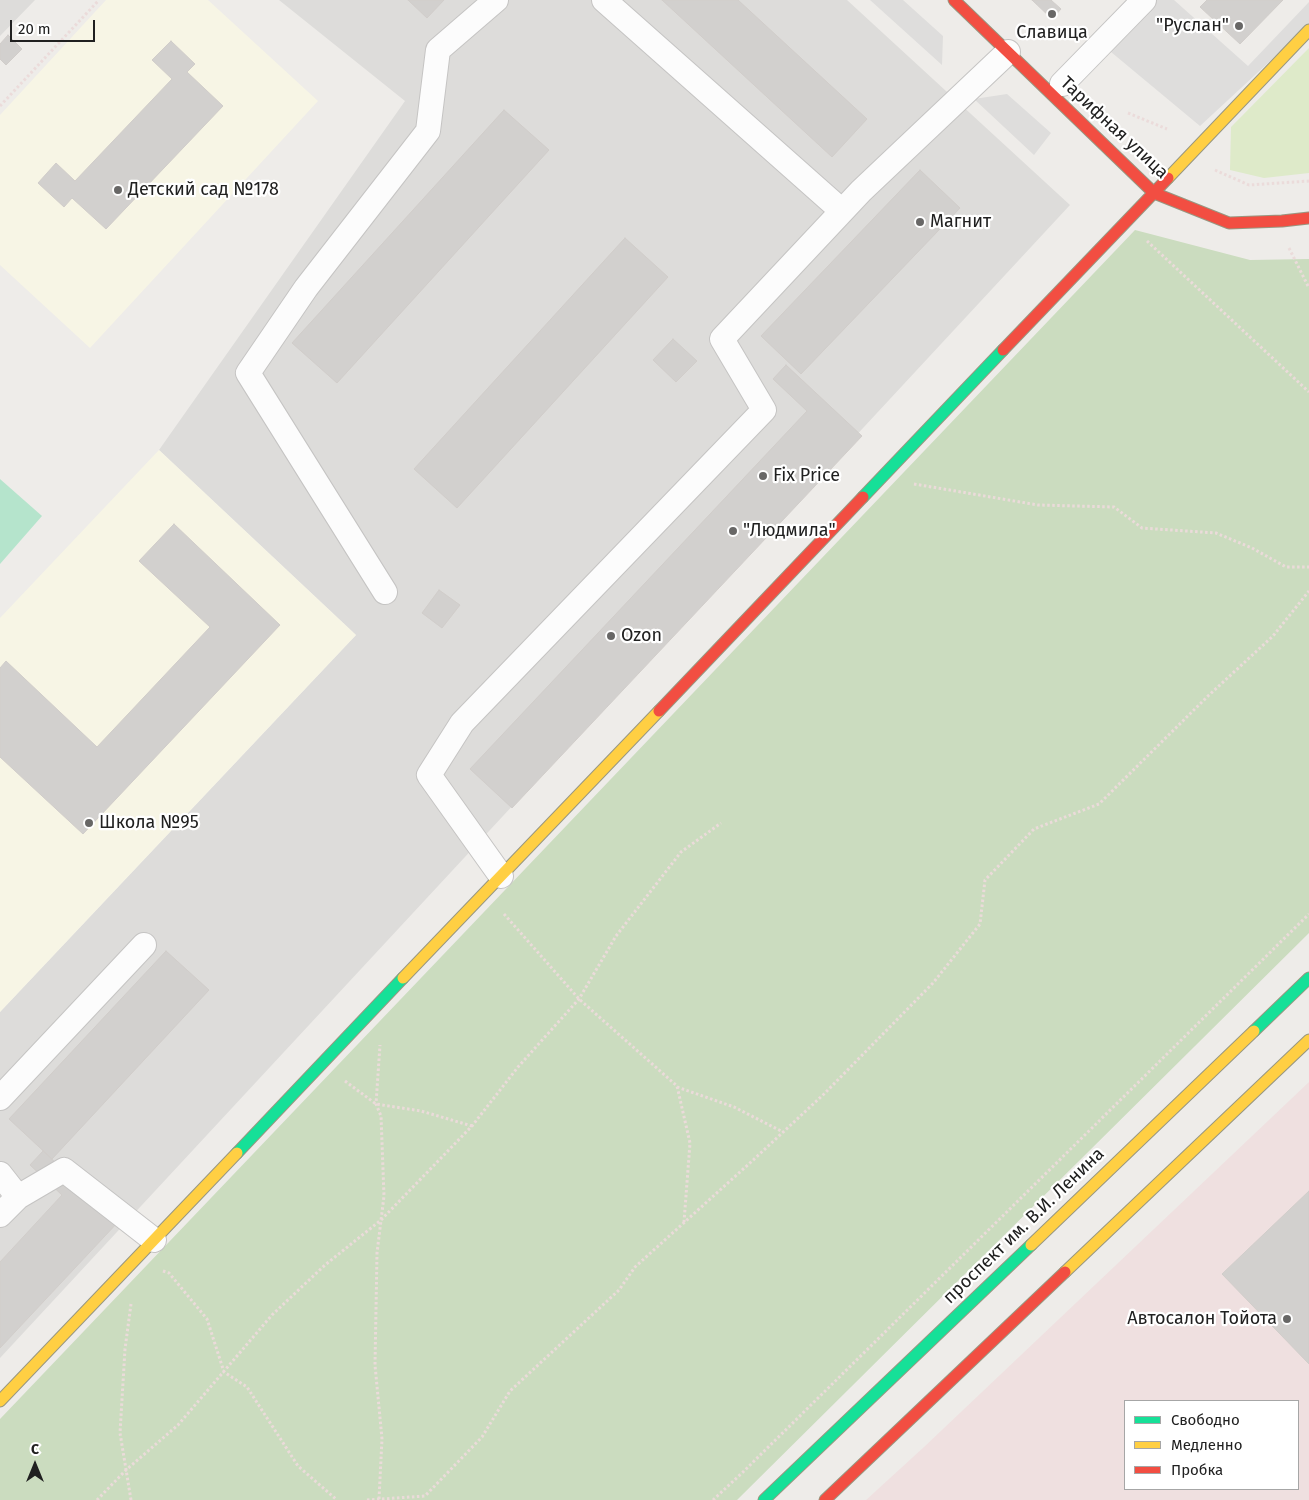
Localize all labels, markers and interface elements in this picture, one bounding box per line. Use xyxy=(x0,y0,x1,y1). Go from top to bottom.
marker: Славица xyxy=(1046,8,1058,20)
scale bar xyxy=(12,10,98,42)
place label: "Руслан" xyxy=(1156,15,1229,37)
text: 20 m xyxy=(18,20,51,38)
marker: "Руслан" xyxy=(1233,20,1245,32)
place label: Славица xyxy=(1016,22,1088,44)
street label: Тарифная улица xyxy=(1056,72,1172,184)
place label: Детский сад №178 xyxy=(128,179,279,201)
marker: Детский сад №178 xyxy=(112,184,124,196)
place label: Магнит xyxy=(930,211,991,233)
marker: Магнит xyxy=(914,216,926,228)
place label: Fix Price xyxy=(773,465,840,487)
marker: Fix Price xyxy=(757,470,769,482)
place label: "Людмила" xyxy=(743,520,836,542)
marker: "Людмила" xyxy=(727,525,739,537)
place label: Ozon xyxy=(621,625,662,647)
marker: Ozon xyxy=(605,630,617,642)
place label: Школа №95 xyxy=(99,812,199,834)
marker: Школа №95 xyxy=(83,817,95,829)
street label: проспект им. В.И. Ленина xyxy=(939,1143,1109,1309)
place label: Автосалон Тойота xyxy=(1127,1308,1277,1330)
marker: Автосалон Тойота xyxy=(1281,1313,1293,1325)
legend xyxy=(1124,1400,1299,1490)
text: Свободно xyxy=(1171,1411,1240,1429)
text: Медленно xyxy=(1171,1436,1243,1454)
north arrow xyxy=(10,1440,60,1490)
text: С xyxy=(31,1441,39,1458)
text: Пробка xyxy=(1171,1461,1223,1479)

